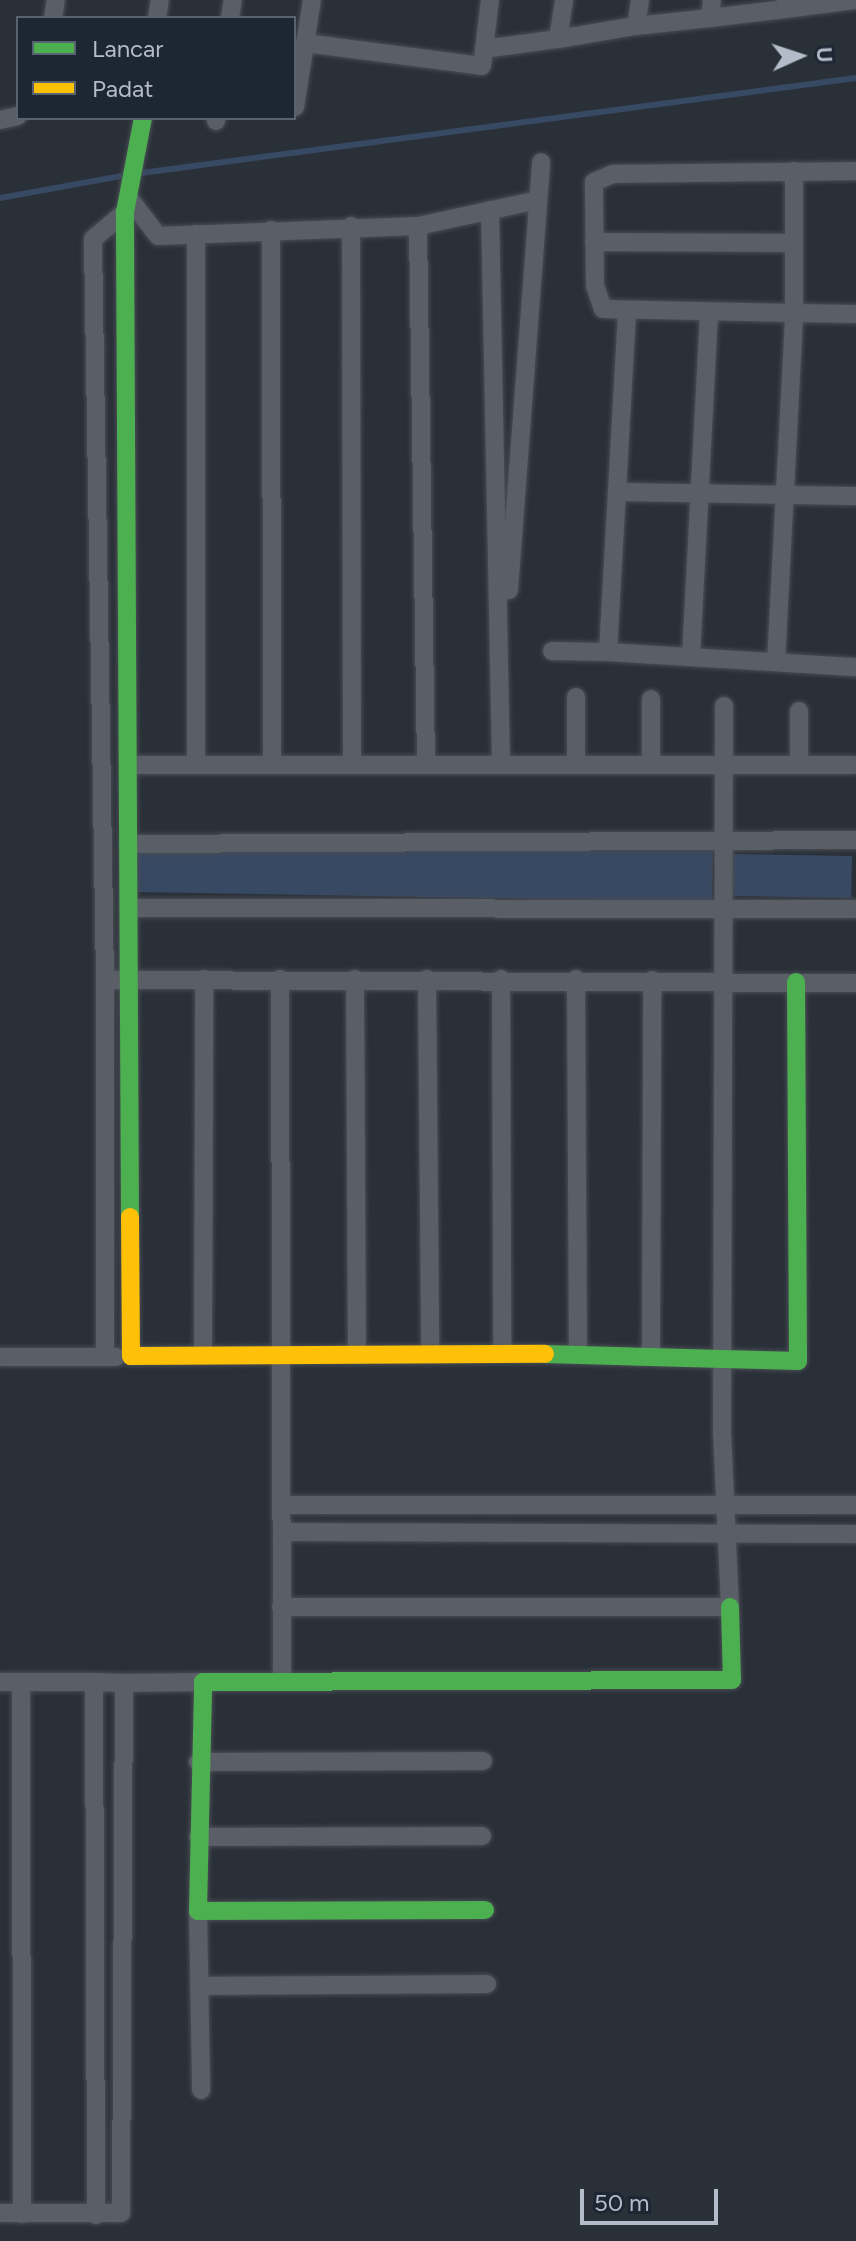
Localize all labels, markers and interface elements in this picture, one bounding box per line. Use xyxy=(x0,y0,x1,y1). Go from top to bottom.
legend xyxy=(16,16,296,120)
north arrow xyxy=(760,16,840,96)
text: Lancar xyxy=(92,34,163,63)
text: U xyxy=(811,46,838,63)
text: Padat xyxy=(92,74,153,103)
scale bar xyxy=(584,2173,722,2223)
text: 50 m xyxy=(594,2188,650,2217)

